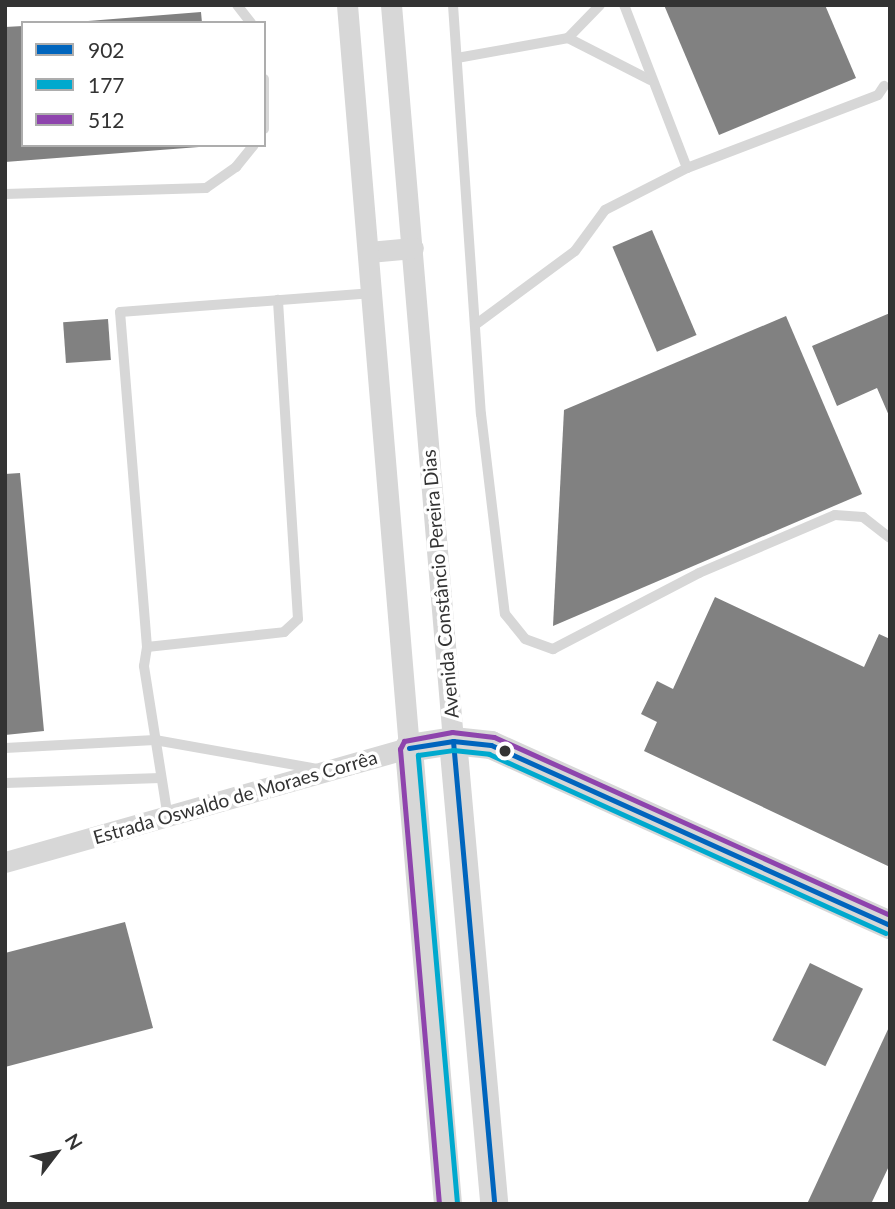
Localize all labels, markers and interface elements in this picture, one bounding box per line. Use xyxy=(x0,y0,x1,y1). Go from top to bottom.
legend xyxy=(21,21,266,147)
text: 902 xyxy=(88,37,125,62)
text: 177 xyxy=(88,72,125,97)
text: 512 xyxy=(88,107,125,132)
street label: Avenida Constâncio Pereira Dias xyxy=(417,449,463,719)
unlabelled marker xyxy=(498,744,512,758)
street label: Estrada Oswaldo de Moraes Corrêa xyxy=(90,745,380,849)
north arrow xyxy=(21,1118,91,1188)
text: N xyxy=(61,1129,88,1154)

